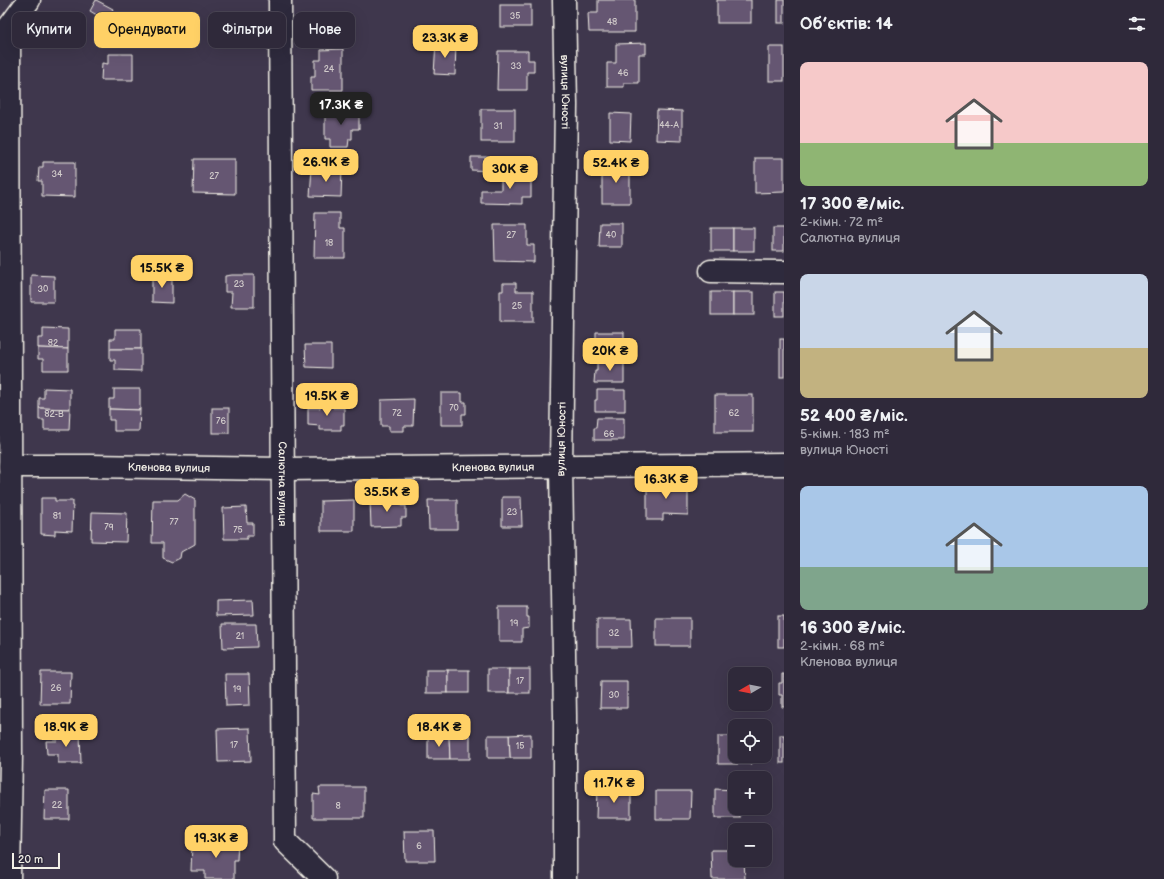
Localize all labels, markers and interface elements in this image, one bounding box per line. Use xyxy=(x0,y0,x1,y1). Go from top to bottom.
house number: 35 xyxy=(510,11,520,22)
chip: Купити xyxy=(12,12,86,48)
chip: Орендувати xyxy=(94,12,200,48)
chip: Фільтри xyxy=(208,12,286,48)
chip: Нове xyxy=(294,12,355,48)
icon: filters xyxy=(1126,13,1148,35)
text: Об’єктів: 14 xyxy=(800,14,893,34)
house number: 48 xyxy=(607,17,617,28)
pin: 23.3K ₴ xyxy=(408,25,482,59)
text: 23.3K ₴ xyxy=(422,30,468,46)
street label: вулиця Юності xyxy=(558,54,572,129)
house number: 33 xyxy=(510,61,522,72)
house number: 24 xyxy=(324,64,335,75)
house number: 46 xyxy=(618,68,629,79)
icon: home xyxy=(938,88,1010,160)
pin: 17.3K ₴ xyxy=(304,92,378,126)
text: 17.3K ₴ xyxy=(319,97,363,113)
house number: 44-А xyxy=(659,120,679,131)
house number: 31 xyxy=(493,121,503,132)
pin: 26.9K ₴ xyxy=(289,149,363,183)
pin: 52.4K ₴ xyxy=(579,150,653,184)
text: 26.9K ₴ xyxy=(302,154,350,170)
text: 52.4K ₴ xyxy=(593,155,639,171)
pin: 30K ₴ xyxy=(482,156,538,190)
text: 30K ₴ xyxy=(492,161,528,177)
house number: 34 xyxy=(51,169,63,180)
house number: 27 xyxy=(209,171,219,182)
text: 17 300 ₴/міс. xyxy=(800,194,904,214)
text: 2-кімн. · 72 m² xyxy=(800,214,883,230)
house number: 27 xyxy=(506,230,516,241)
house number: 40 xyxy=(606,230,616,241)
text: Салютна вулиця xyxy=(800,230,900,246)
house number: 18 xyxy=(325,238,333,249)
pin: 15.5K ₴ xyxy=(125,255,199,289)
text: 15.5K ₴ xyxy=(140,260,184,276)
house number: 23 xyxy=(234,279,245,290)
house number: 30 xyxy=(38,284,48,295)
icon: home xyxy=(938,300,1010,372)
house number: 25 xyxy=(512,301,522,312)
house number: 82 xyxy=(48,338,59,349)
pin: 20K ₴ xyxy=(582,338,638,372)
text: 20K ₴ xyxy=(592,343,628,359)
pin: 19.5K ₴ xyxy=(290,383,364,417)
text: 19.5K ₴ xyxy=(305,388,349,404)
street label: вулиця Юності xyxy=(554,402,569,476)
house number: 70 xyxy=(449,403,459,414)
text: 52 400 ₴/міс. xyxy=(800,406,908,426)
house number: 72 xyxy=(392,408,403,419)
house number: 62 xyxy=(729,408,740,419)
house number: 82-В xyxy=(44,409,64,420)
house number: 76 xyxy=(216,416,226,427)
text: 5-кімн. · 183 m² xyxy=(800,426,890,442)
house number: 66 xyxy=(604,429,615,440)
street label: Салютна вулиця xyxy=(276,442,289,526)
text: вулиця Юності xyxy=(800,442,888,458)
street label: Кленова вулиця xyxy=(452,460,534,474)
street label: Кленова вулиця xyxy=(128,461,210,475)
pin: 16.3K ₴ xyxy=(629,466,703,500)
text: 16.3K ₴ xyxy=(644,471,688,487)
pin: 35.5K ₴ xyxy=(350,479,424,513)
text: 35.5K ₴ xyxy=(364,484,410,500)
house number: 23 xyxy=(507,507,518,518)
house number: 81 xyxy=(53,511,61,522)
icon: home xyxy=(938,512,1010,584)
house number: 77 xyxy=(170,517,179,528)
house number: 79 xyxy=(104,522,114,533)
house number: 75 xyxy=(233,525,243,536)
house number: 19 xyxy=(510,618,518,629)
text: 16 300 ₴/міс. xyxy=(800,618,905,638)
house number: 32 xyxy=(609,628,620,639)
house number: 21 xyxy=(236,631,244,642)
text: 2-кімн. · 68 m² xyxy=(800,638,885,654)
text: Кленова вулиця xyxy=(800,654,897,670)
north arrow xyxy=(728,667,772,711)
map controls xyxy=(728,667,772,867)
house number: 17 xyxy=(516,676,525,687)
house number: 26 xyxy=(51,683,62,694)
house number: 19 xyxy=(233,684,241,695)
house number: 30 xyxy=(609,690,619,701)
pin: 18.9K ₴ xyxy=(29,714,103,748)
pin: 18.4K ₴ xyxy=(402,714,476,748)
text: 18.9K ₴ xyxy=(44,719,88,735)
text: 18.4K ₴ xyxy=(417,719,461,735)
button: locate xyxy=(728,719,772,763)
house number: 17 xyxy=(230,740,239,751)
house number: 15 xyxy=(516,741,524,752)
pin: 11.7K ₴ xyxy=(577,770,651,804)
button: + xyxy=(728,771,772,815)
text: 11.7K ₴ xyxy=(593,775,635,791)
house number: 22 xyxy=(52,800,63,811)
house number: 8 xyxy=(335,801,341,812)
button: − xyxy=(728,823,772,867)
pin: 19.3K ₴ xyxy=(179,825,253,859)
text: 19.3K ₴ xyxy=(194,830,238,846)
house number: 6 xyxy=(416,841,422,852)
scale bar xyxy=(12,851,60,870)
text: 20 m xyxy=(18,853,43,866)

